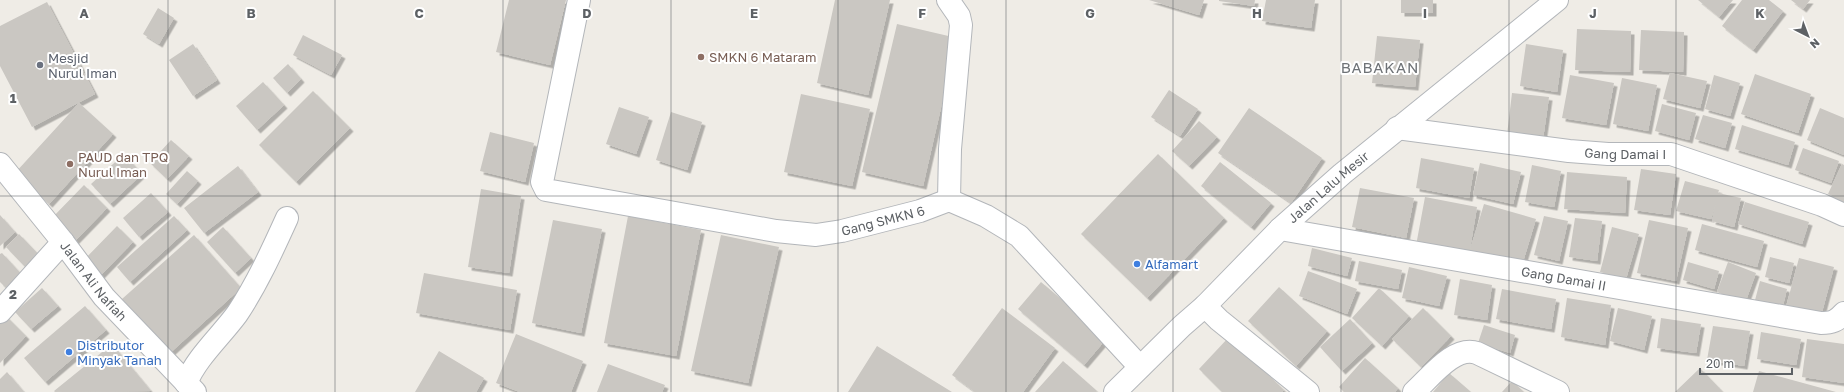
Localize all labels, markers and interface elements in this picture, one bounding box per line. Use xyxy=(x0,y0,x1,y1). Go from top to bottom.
text: A xyxy=(79,5,89,21)
text: B xyxy=(246,5,256,21)
text: C xyxy=(414,5,424,21)
text: D xyxy=(582,5,592,21)
text: E xyxy=(750,5,758,21)
text: F xyxy=(918,5,926,21)
text: G xyxy=(1085,5,1095,21)
text: H xyxy=(1252,5,1262,21)
text: I xyxy=(1423,5,1427,21)
text: J xyxy=(1589,5,1597,21)
text: K xyxy=(1755,5,1765,21)
north arrow xyxy=(1788,16,1828,56)
text: N xyxy=(1808,36,1822,51)
place label: SMKN 6 Mataram xyxy=(709,49,816,65)
place label: Mesjid Nurul Iman xyxy=(48,50,117,81)
marker: SMKN 6 Mataram xyxy=(696,52,706,62)
district label: BABAKAN xyxy=(1341,58,1419,76)
marker: Mesjid Nurul Iman xyxy=(35,60,45,70)
text: 1 xyxy=(10,90,17,106)
street label: Gang Damai I xyxy=(1584,144,1666,162)
street label: Jalan Lalu Mesir xyxy=(1284,148,1372,226)
place label: PAUD dan TPQ Nurul Iman xyxy=(78,149,168,180)
marker: PAUD dan TPQ Nurul Iman xyxy=(65,159,75,169)
street label: Gang SMKN 6 xyxy=(840,202,927,239)
street label: Jalan Ali Nafiah xyxy=(57,238,130,324)
place label: Alfamart xyxy=(1145,256,1199,272)
marker: Alfamart xyxy=(1132,259,1142,269)
street label: Gang Damai II xyxy=(1520,263,1608,294)
text: 2 xyxy=(9,286,17,302)
place label: Distributor Minyak Tanah xyxy=(77,337,162,368)
marker: Distributor Minyak Tanah xyxy=(64,347,74,357)
scale bar xyxy=(1700,350,1792,376)
text: 20 m xyxy=(1706,356,1734,371)

